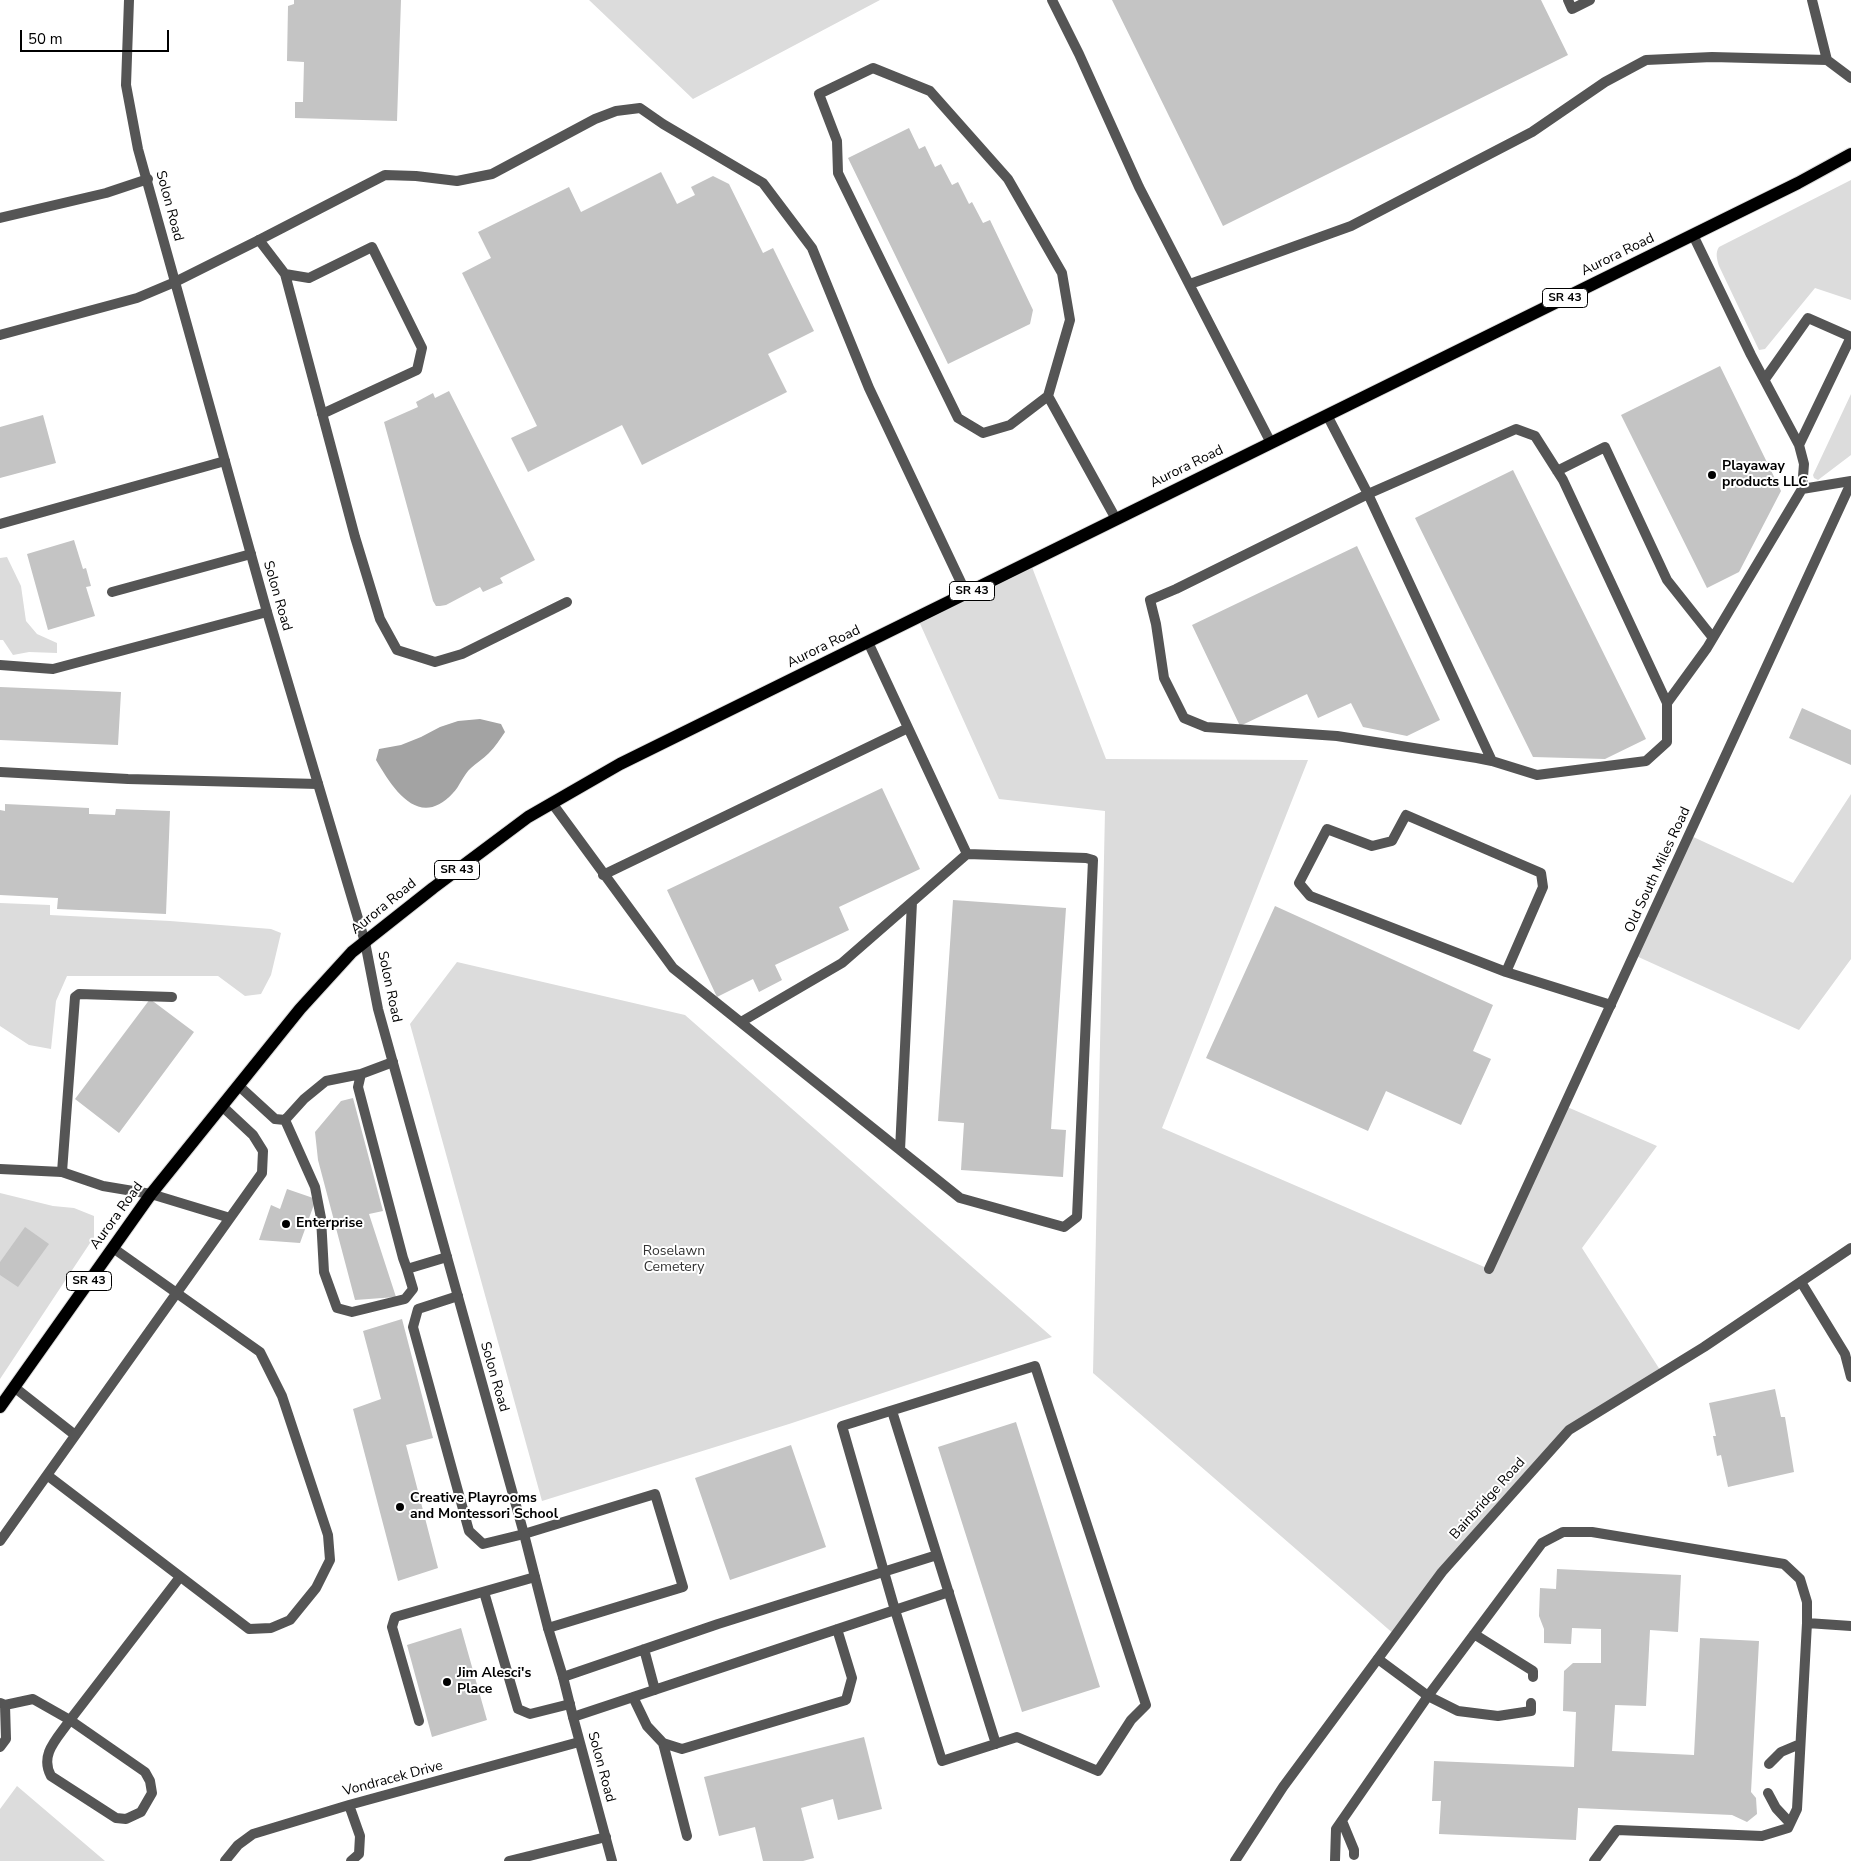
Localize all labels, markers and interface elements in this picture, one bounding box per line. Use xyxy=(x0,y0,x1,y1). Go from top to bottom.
scale bar xyxy=(22,20,171,52)
text: 50 m xyxy=(28,29,63,49)
street label: Solon Road xyxy=(152,169,186,243)
street label: Aurora Road xyxy=(1579,230,1657,280)
road number: SR 43 xyxy=(1542,288,1588,308)
street label: Aurora Road xyxy=(1148,442,1226,492)
place label: Playaway products LLC xyxy=(1722,459,1808,492)
marker: Playaway products LLC xyxy=(1706,469,1718,481)
street label: Solon Road xyxy=(259,559,295,633)
road number: SR 43 xyxy=(950,582,994,600)
street label: Aurora Road xyxy=(785,622,863,672)
street label: Old South Miles Road xyxy=(1621,804,1695,936)
road number: SR 43 xyxy=(434,860,480,880)
street label: Aurora Road xyxy=(348,876,420,938)
street label: Solon Road xyxy=(373,950,405,1024)
street label: Aurora Road xyxy=(87,1179,147,1253)
place label: Enterprise xyxy=(296,1216,363,1232)
marker: Enterprise xyxy=(280,1218,292,1230)
park label: Roselawn Cemetery xyxy=(643,1244,705,1276)
road number: SR 43 xyxy=(66,1272,112,1290)
street label: Solon Road xyxy=(476,1340,512,1414)
street label: Bainbridge Road xyxy=(1447,1455,1529,1543)
place label: Creative Playrooms and Montessori School xyxy=(410,1491,558,1524)
marker: Creative Playrooms and Montessori School xyxy=(394,1501,406,1513)
place label: Jim Alesci's Place xyxy=(457,1666,531,1698)
marker: Jim Alesci's Place xyxy=(441,1676,453,1688)
street label: Solon Road xyxy=(584,1730,618,1804)
street label: Vondracek Drive xyxy=(341,1758,445,1800)

